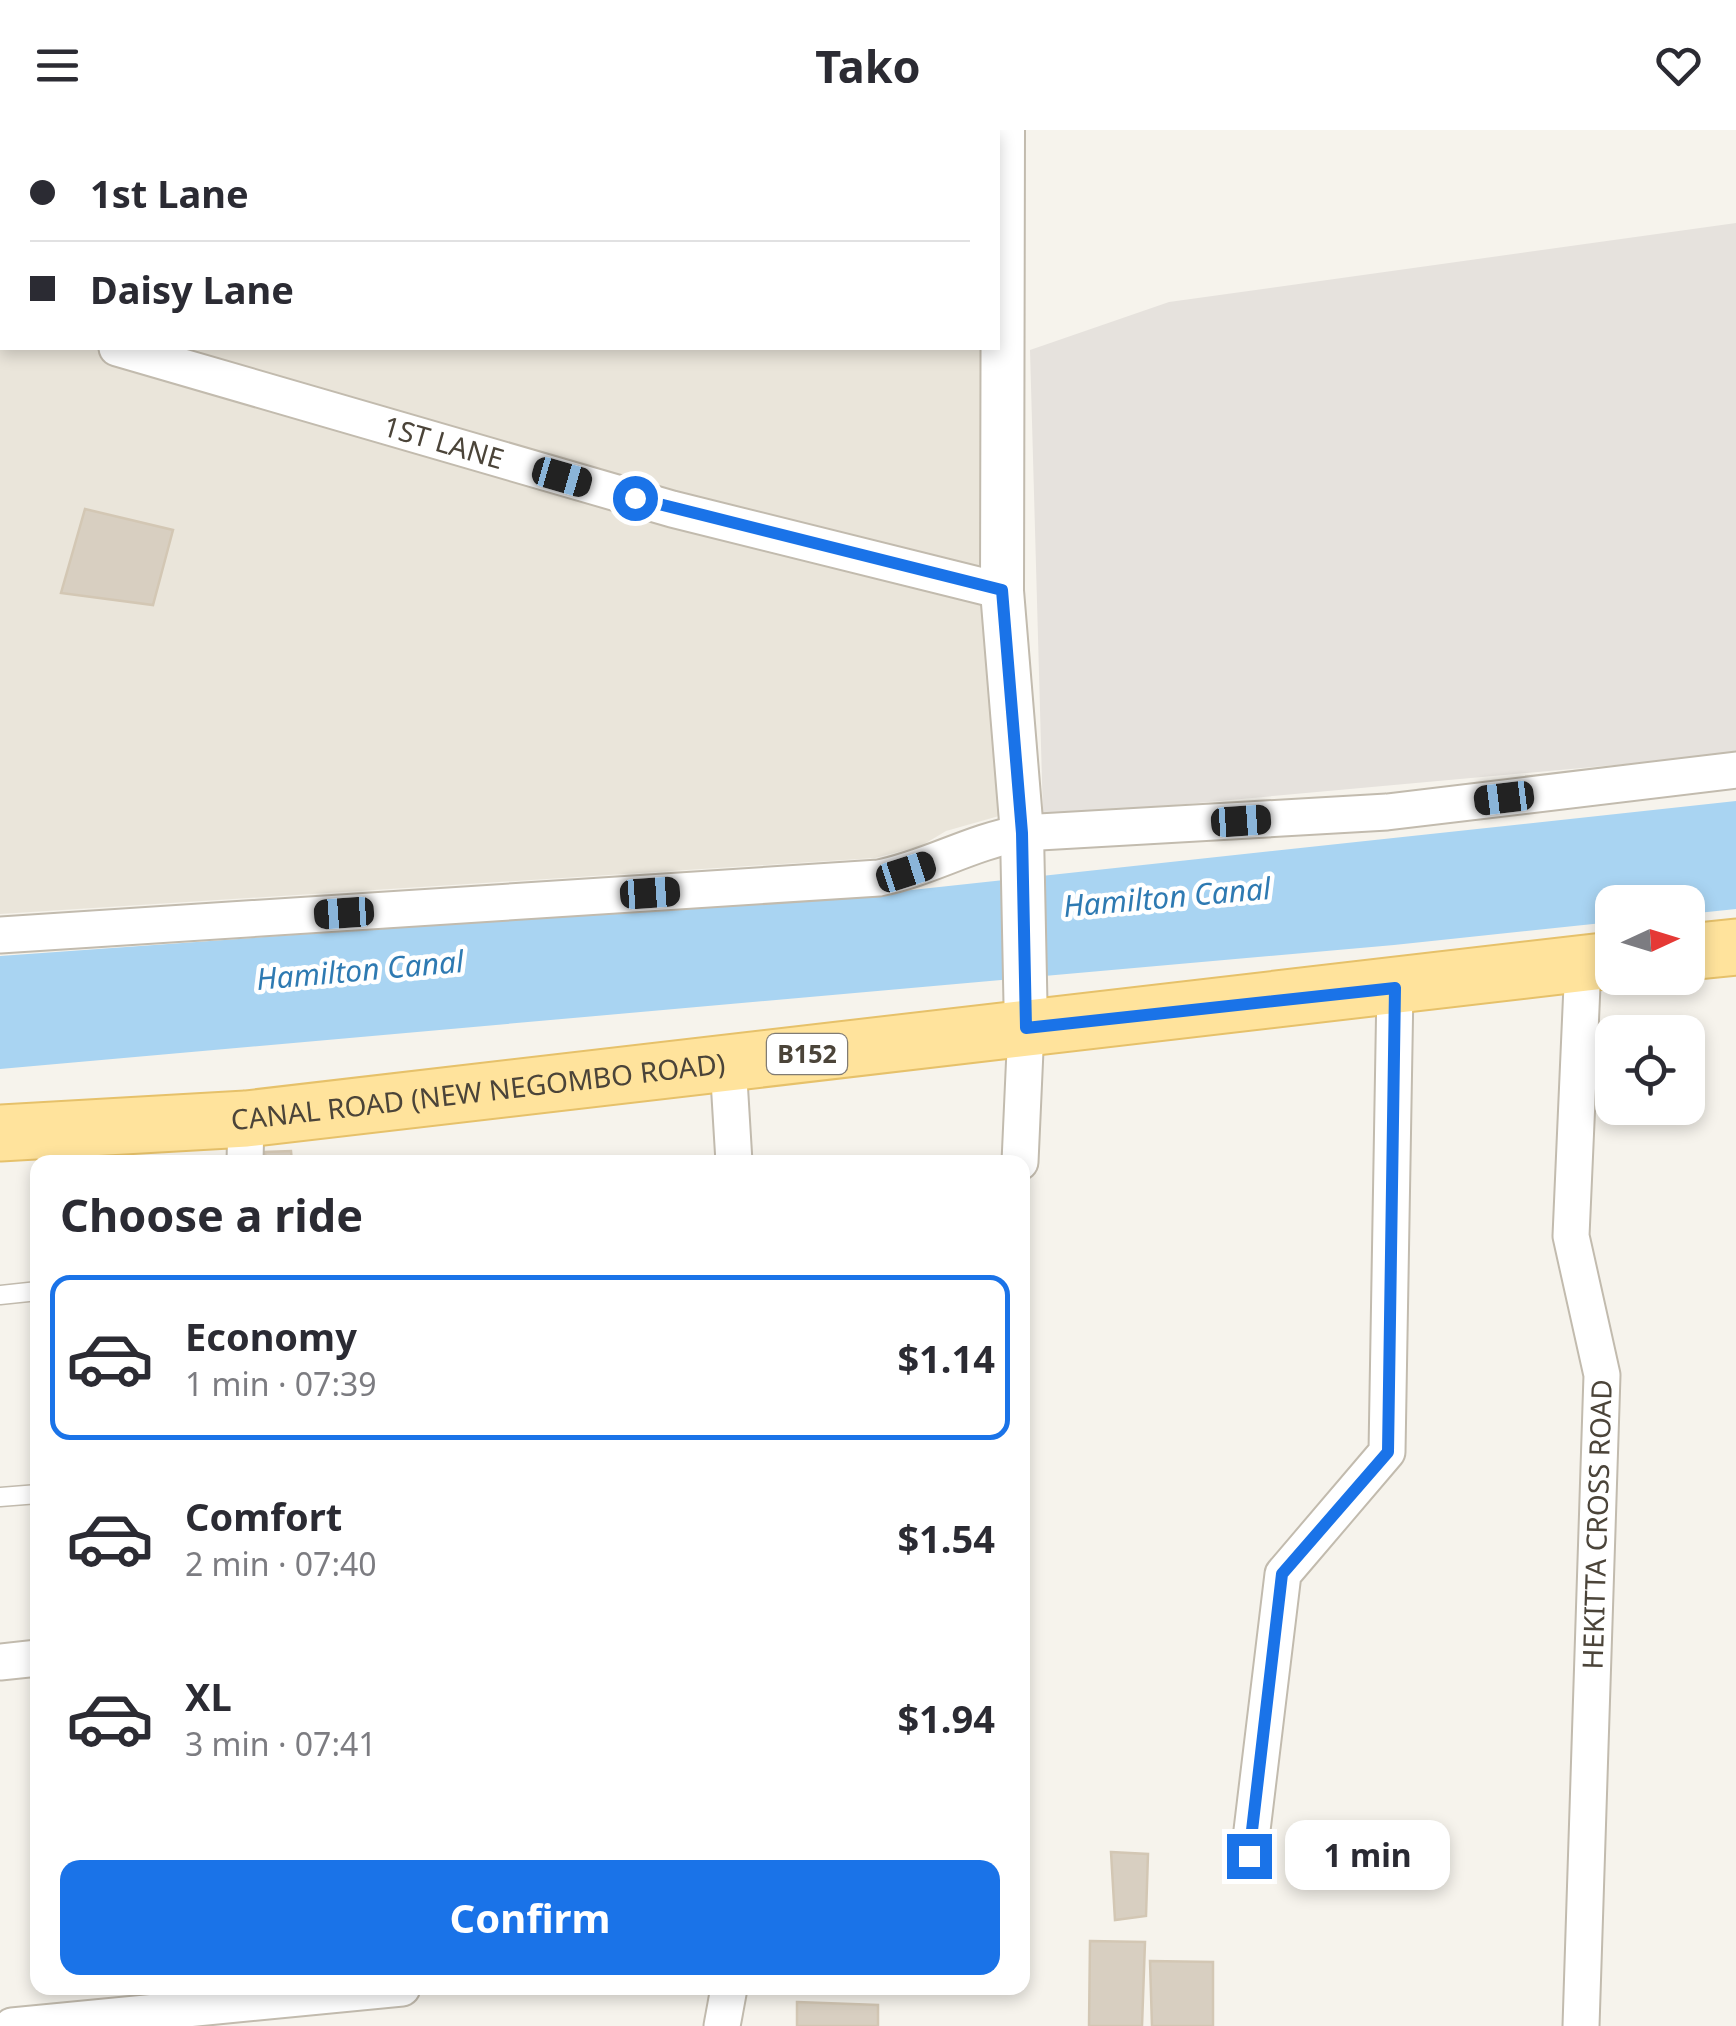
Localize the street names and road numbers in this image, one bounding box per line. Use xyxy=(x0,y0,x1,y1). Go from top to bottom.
street label: 1ST LANE xyxy=(379,406,509,477)
road number: B152 xyxy=(767,1034,847,1074)
street label: CANAL ROAD (NEW NEGOMBO ROAD) xyxy=(230,1043,727,1138)
street label: HEKITTA CROSS ROAD xyxy=(1573,1379,1620,1670)

